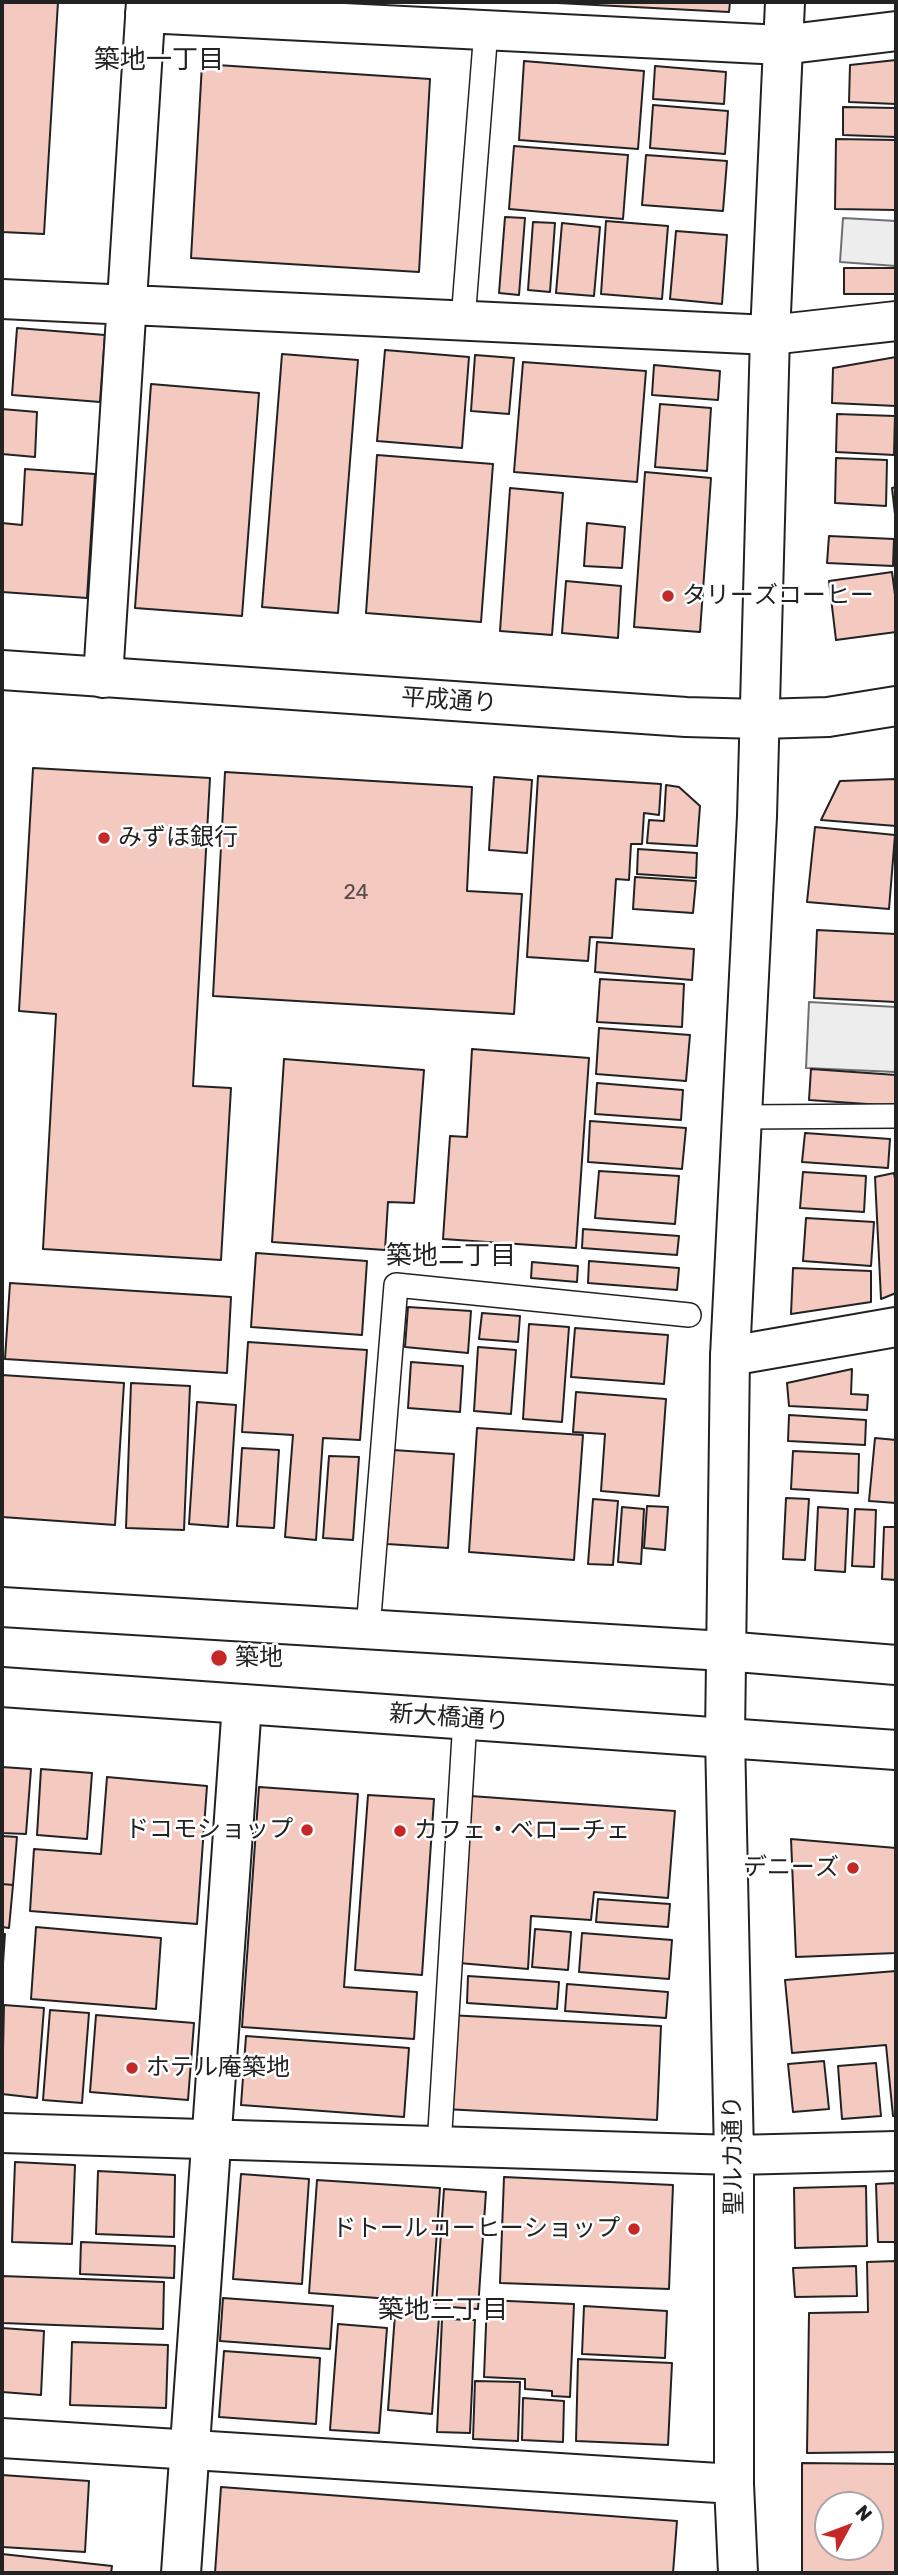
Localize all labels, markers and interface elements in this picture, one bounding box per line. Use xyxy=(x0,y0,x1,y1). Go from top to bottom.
district label: 築地一丁目 xyxy=(94,44,224,76)
place label: タリーズコーヒー xyxy=(682,582,874,610)
marker: タリーズコーヒー xyxy=(660,588,676,604)
street label: 平成通り xyxy=(400,683,498,719)
place label: みずほ銀行 xyxy=(118,824,238,852)
marker: みずほ銀行 xyxy=(96,830,112,846)
house number: 24 xyxy=(343,880,369,906)
district label: 築地二丁目 xyxy=(386,1240,516,1272)
place label: 築地 xyxy=(235,1644,283,1672)
marker: 築地 xyxy=(209,1648,229,1668)
street label: 新大橋通り xyxy=(388,1699,510,1737)
place label: ドコモショップ xyxy=(125,1816,293,1844)
place label: カフェ・ベローチェ xyxy=(414,1817,630,1845)
marker: ドコモショップ xyxy=(299,1822,315,1838)
marker: カフェ・ベローチェ xyxy=(392,1823,408,1839)
place label: デニーズ xyxy=(743,1854,839,1882)
marker: デニーズ xyxy=(845,1860,861,1876)
place label: ホテル庵築地 xyxy=(146,2054,290,2082)
marker: ホテル庵築地 xyxy=(124,2060,140,2076)
street label: 聖ルカ通り xyxy=(719,2095,749,2215)
place label: ドトールコーヒーショップ xyxy=(332,2215,620,2243)
marker: ドトールコーヒーショップ xyxy=(626,2221,642,2237)
district label: 築地三丁目 xyxy=(378,2294,508,2326)
north arrow xyxy=(814,2491,884,2561)
text: N xyxy=(851,2500,877,2526)

